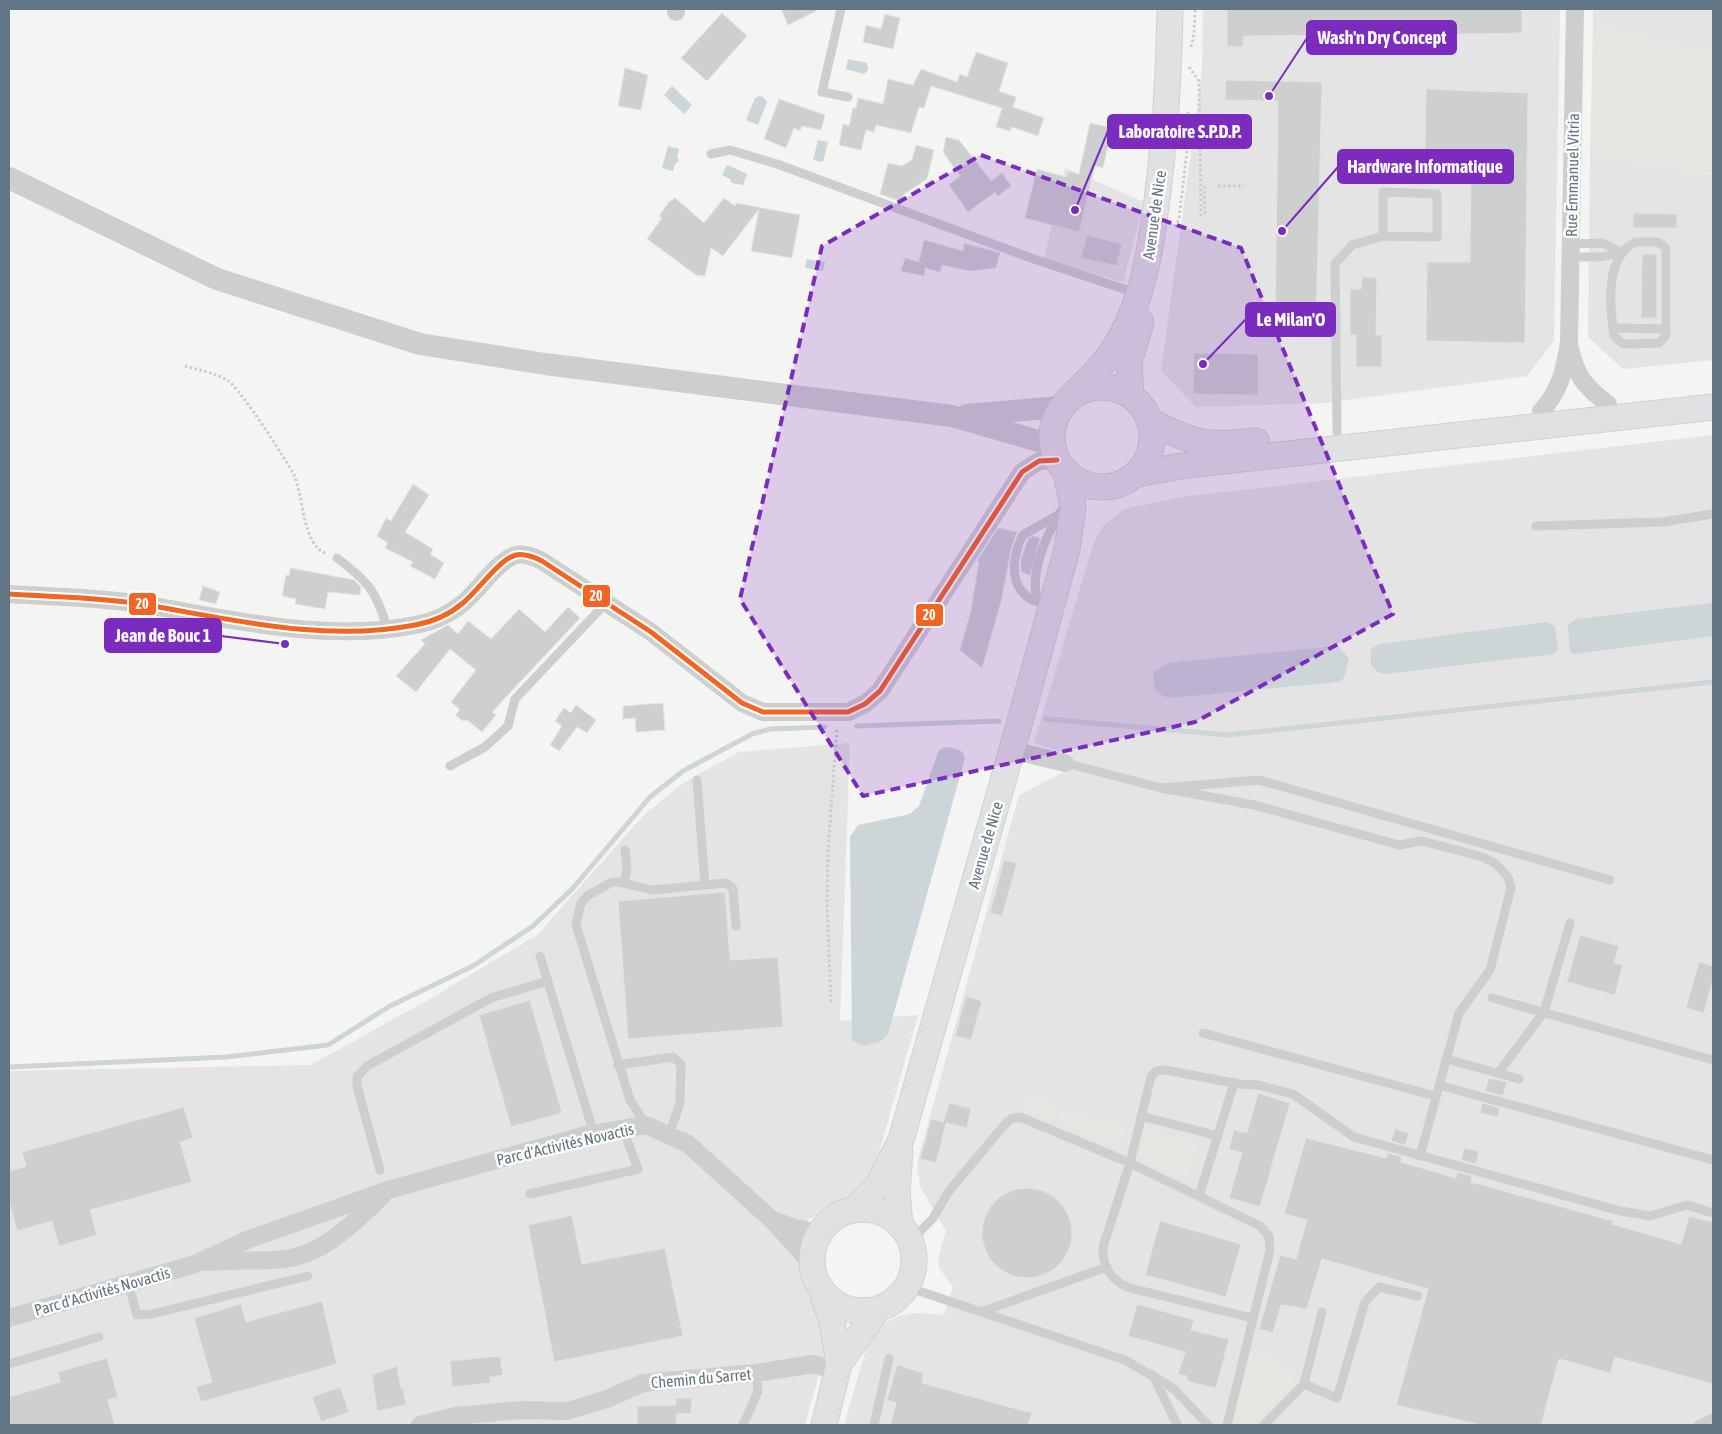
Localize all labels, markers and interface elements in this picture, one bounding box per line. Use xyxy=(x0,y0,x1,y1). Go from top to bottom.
callout: Wash'n Dry Concept xyxy=(1307,21,1456,54)
text: Wash'n Dry Concept xyxy=(1317,27,1447,48)
street label: Rue Emmanuel Vitria xyxy=(1562,113,1582,237)
callout: Laboratoire S.P.D.P. xyxy=(1108,115,1251,148)
text: Laboratoire S.P.D.P. xyxy=(1119,121,1241,142)
callout: Hardware Informatique xyxy=(1338,150,1513,183)
text: Hardware Informatique xyxy=(1347,156,1503,177)
street label: Avenue de Nice xyxy=(1139,169,1169,261)
callout: Le Milan'O xyxy=(1246,303,1335,336)
text: Le Milan'O xyxy=(1257,309,1325,330)
line badge: 20 xyxy=(582,584,611,608)
text: 20 xyxy=(589,588,603,604)
line badge: 20 xyxy=(128,592,157,616)
text: 20 xyxy=(135,596,149,612)
line badge: 20 xyxy=(915,603,944,627)
text: 20 xyxy=(922,607,936,623)
callout: Jean de Bouc 1 xyxy=(105,619,221,652)
text: Jean de Bouc 1 xyxy=(114,625,211,646)
street label: Avenue de Nice xyxy=(964,799,1006,891)
street label: Parc d'Activités Novactis xyxy=(495,1119,636,1169)
street label: Parc d'Activités Novactis xyxy=(32,1263,172,1319)
street label: Chemin du Sarret xyxy=(650,1365,752,1391)

